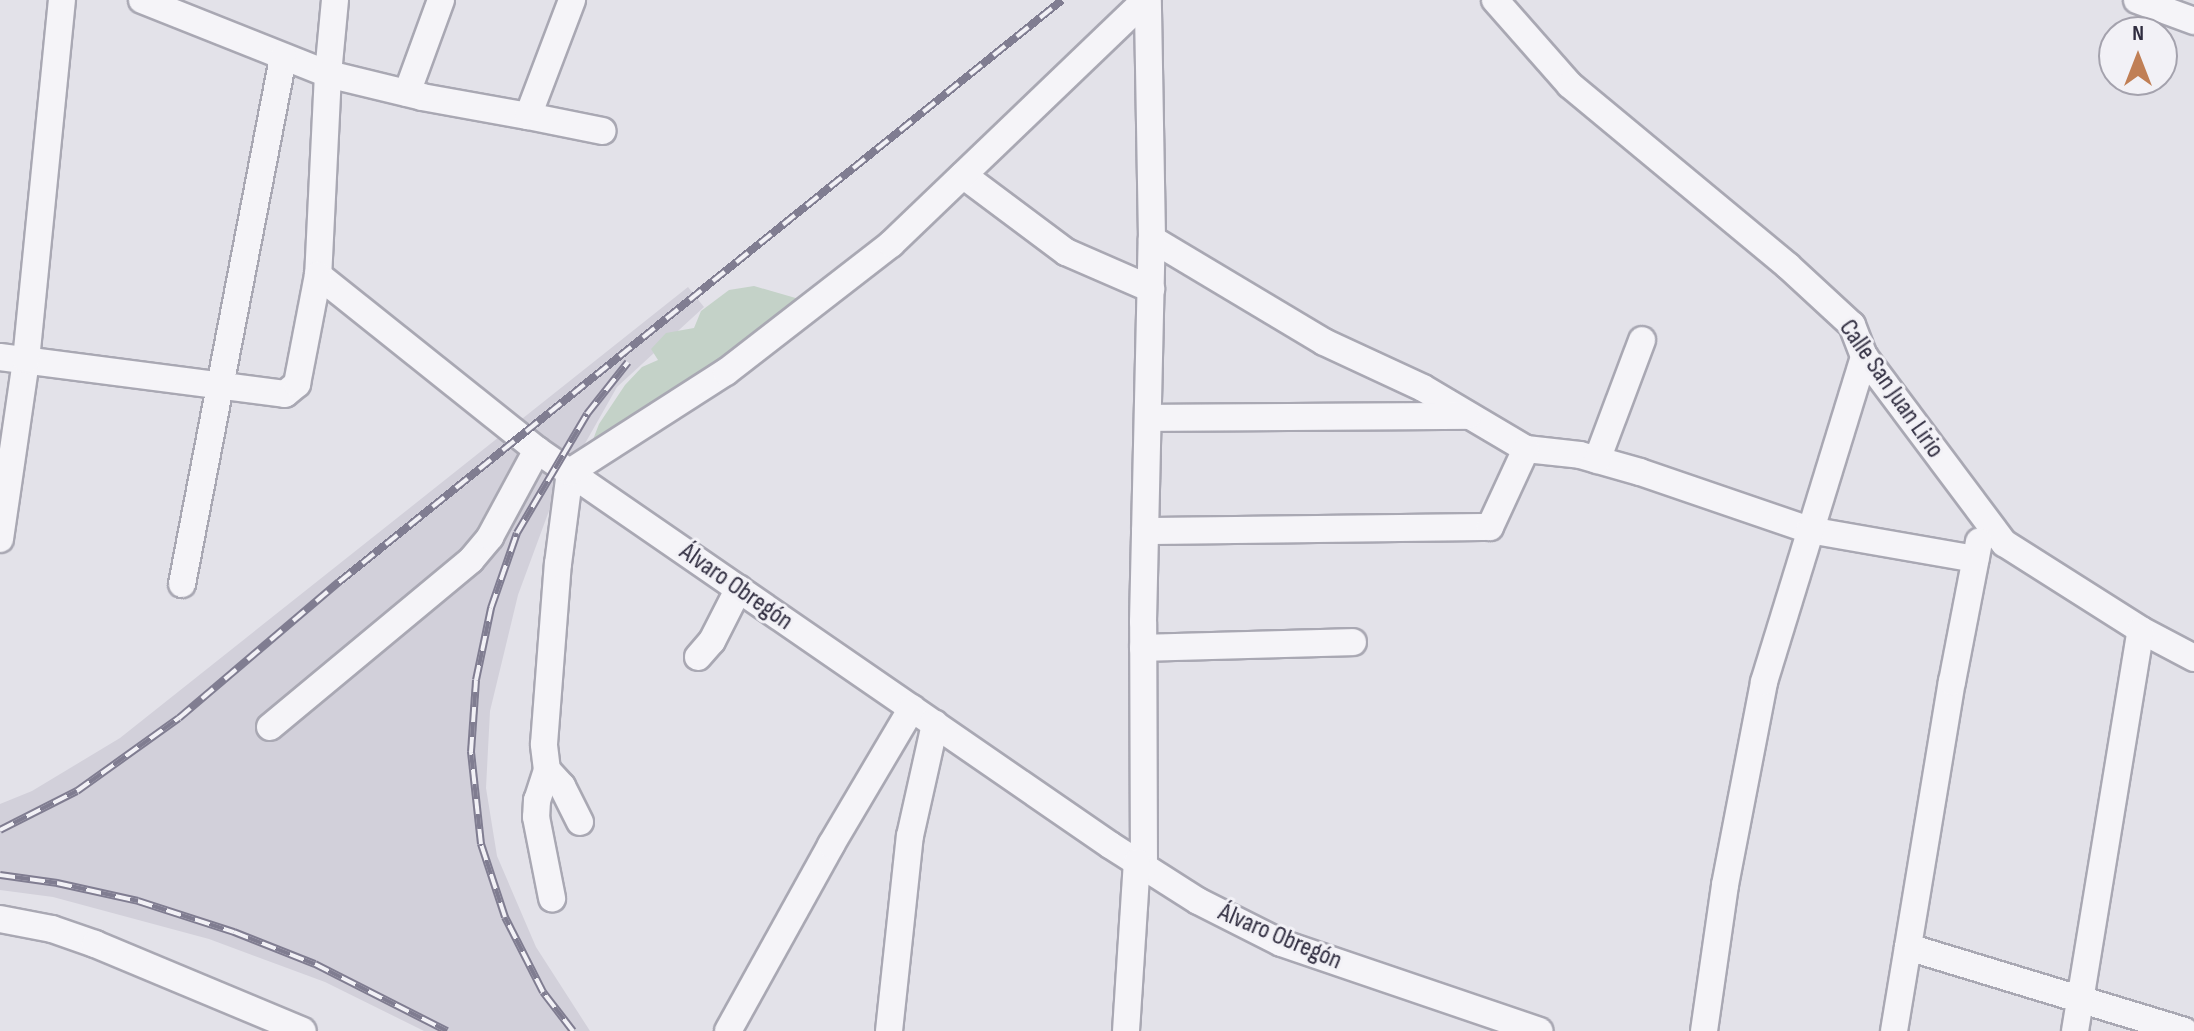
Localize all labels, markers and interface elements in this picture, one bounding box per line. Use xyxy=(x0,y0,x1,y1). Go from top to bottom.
north arrow xyxy=(2098,16,2178,96)
text: N xyxy=(2132,20,2144,47)
street label: Calle San Juan Lirio xyxy=(1832,314,1950,464)
street label: Álvaro Obregón xyxy=(673,537,799,637)
street label: Álvaro Obregón xyxy=(1213,897,1347,977)

